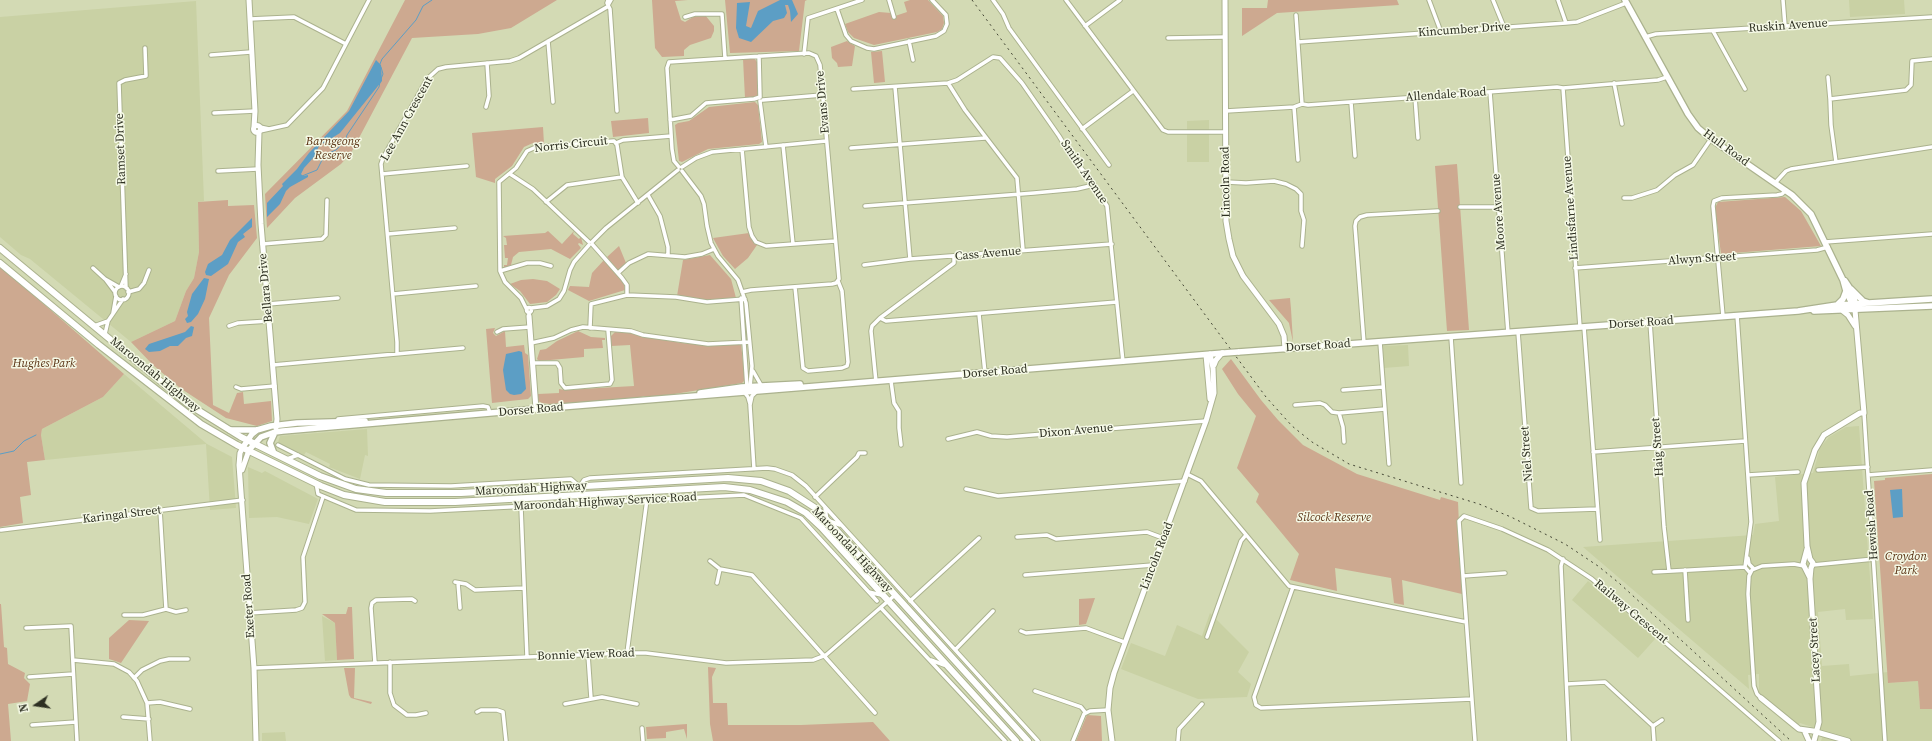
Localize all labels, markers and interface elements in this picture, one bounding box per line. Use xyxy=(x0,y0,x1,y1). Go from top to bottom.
street label: Ruskin Avenue xyxy=(1748,16,1828,36)
street label: Kincumber Drive xyxy=(1417,20,1511,40)
street label: Evans Drive xyxy=(813,70,833,134)
street label: Lee Ann Crescent xyxy=(378,74,436,164)
street label: Allendale Road xyxy=(1405,85,1487,105)
street label: Ramset Drive xyxy=(113,113,129,185)
street label: Hull Road xyxy=(1700,126,1752,170)
street label: Norris Circuit xyxy=(534,134,608,156)
park label: Barngeong Reserve xyxy=(306,135,360,163)
street label: Smith Avenue xyxy=(1057,137,1111,207)
street label: Lincoln Road xyxy=(1218,146,1234,218)
street label: Lindisfarne Avenue xyxy=(1560,155,1582,261)
street label: Moore Avenue xyxy=(1489,173,1509,251)
street label: Cass Avenue xyxy=(954,244,1022,264)
street label: Alwyn Street xyxy=(1668,249,1736,269)
street label: Bellara Drive xyxy=(256,253,276,323)
street label: Dorset Road xyxy=(1608,314,1674,332)
street label: Maroondah Highway xyxy=(107,334,203,416)
street label: Dorset Road xyxy=(1285,337,1351,355)
park label: Hughes Park xyxy=(13,357,75,371)
street label: Dorset Road xyxy=(962,362,1028,382)
street label: Dorset Road xyxy=(498,400,564,420)
street label: Haig Street xyxy=(1649,417,1667,477)
street label: Dixon Avenue xyxy=(1038,421,1114,441)
street label: Niel Street xyxy=(1518,426,1536,482)
street label: Maroondah Highway xyxy=(475,479,587,499)
street label: Hewish Road xyxy=(1862,489,1882,561)
street label: Maroondah Highway Service Road xyxy=(513,490,697,514)
street label: Karingal Street xyxy=(82,503,162,527)
street label: Maroondah Highway xyxy=(809,504,895,596)
park label: Silcock Reserve xyxy=(1297,511,1371,525)
street label: Lincoln Road xyxy=(1138,520,1176,592)
park label: Croydon Park xyxy=(1885,550,1927,578)
street label: Exeter Road xyxy=(240,573,258,639)
street label: Railway Crescent xyxy=(1591,577,1671,647)
street label: Lacey Street xyxy=(1806,617,1824,683)
street label: Bonnie View Road xyxy=(537,646,635,664)
north arrow xyxy=(16,685,56,725)
text: N xyxy=(16,702,32,713)

